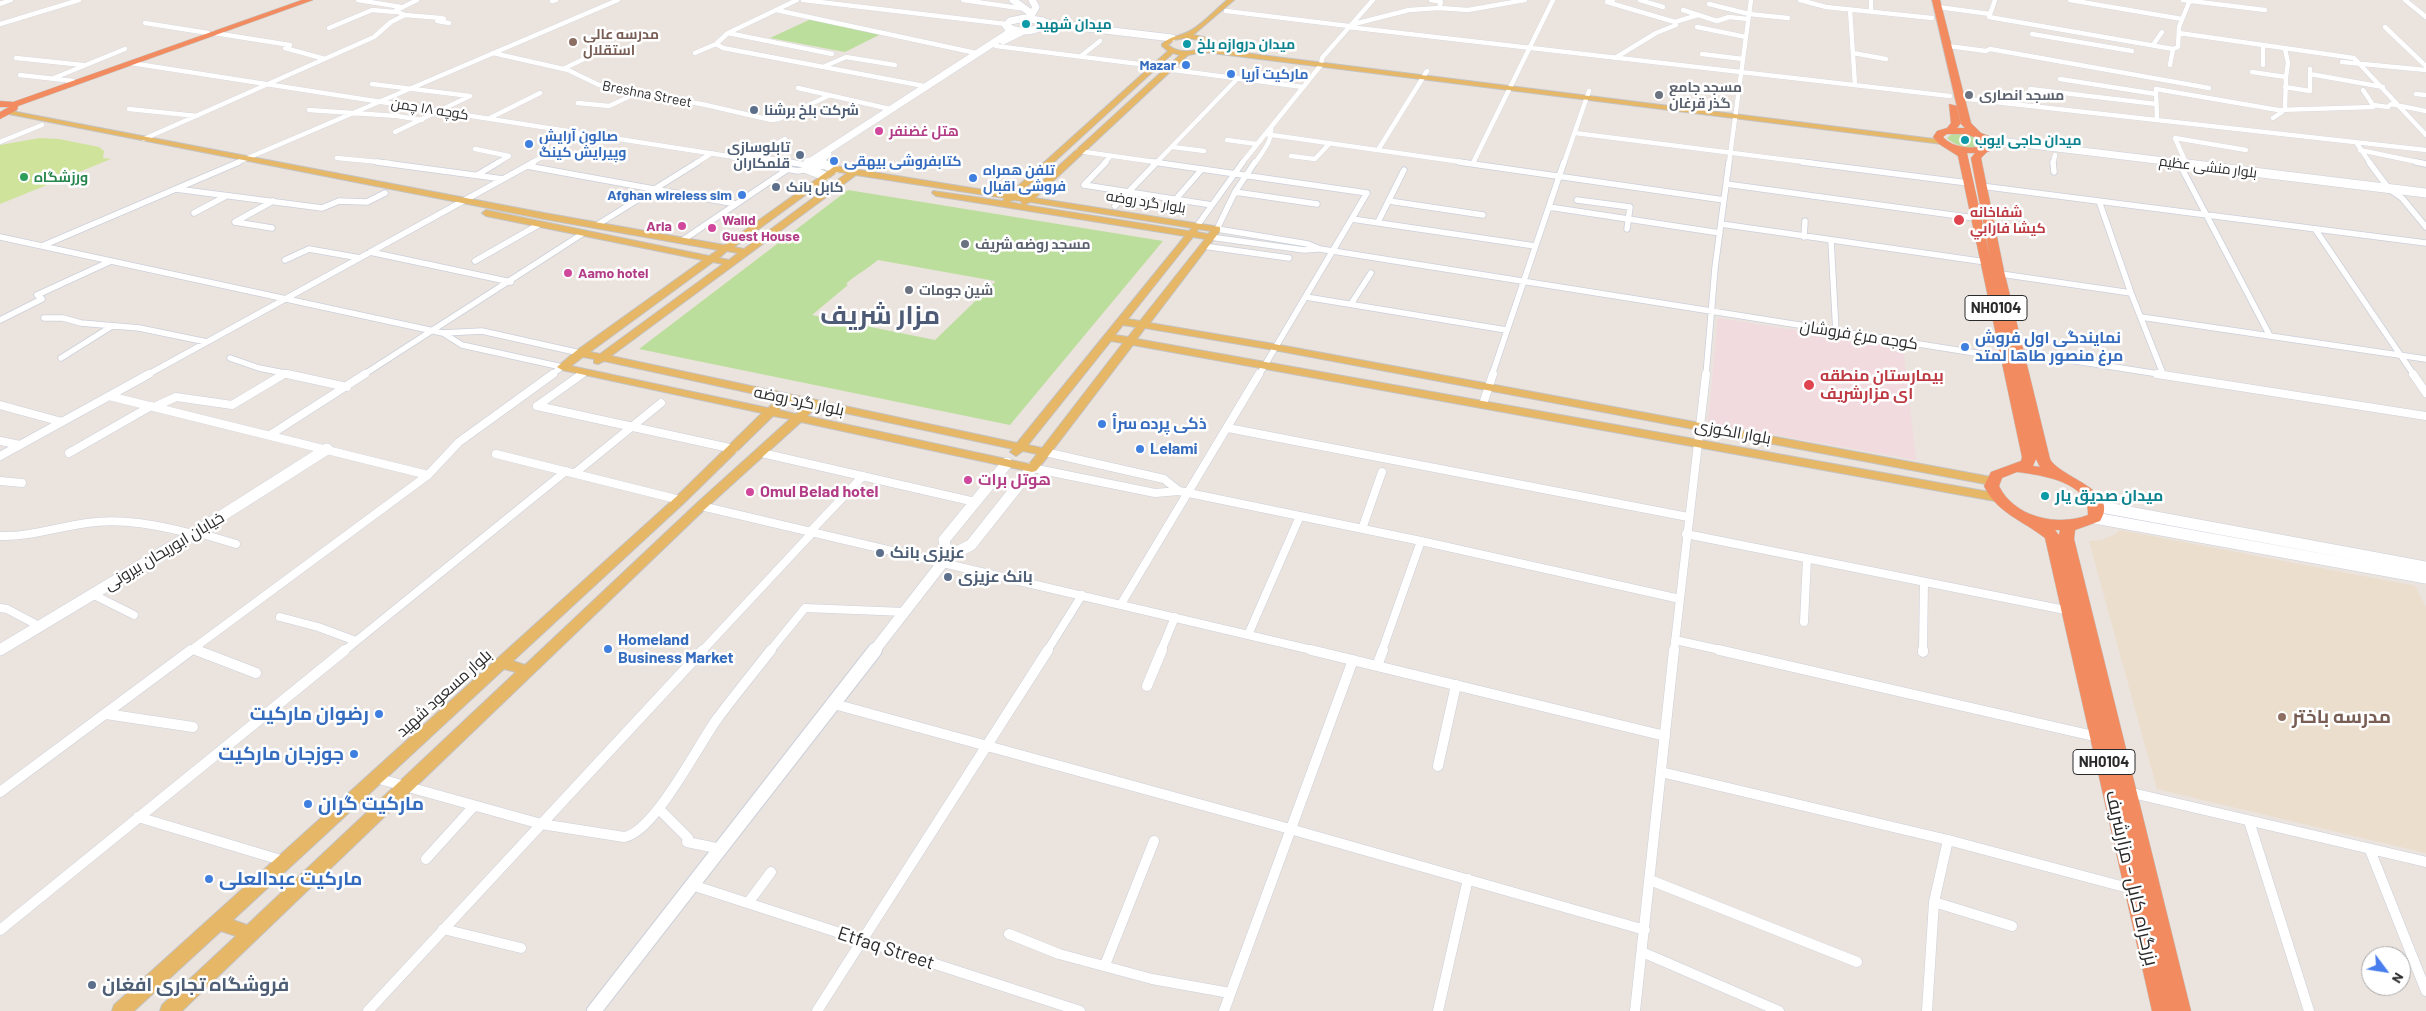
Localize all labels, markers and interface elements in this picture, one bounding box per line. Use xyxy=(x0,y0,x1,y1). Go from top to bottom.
place label: میدان شهید xyxy=(1036,16,1112,32)
marker: میدان شهید xyxy=(1020,18,1032,30)
place label: مدرسه عالی استقلال xyxy=(583,26,659,58)
marker: مدرسه عالی استقلال xyxy=(567,36,579,48)
place label: میدان دروازه بلخ xyxy=(1197,36,1295,52)
marker: میدان دروازه بلخ xyxy=(1181,38,1193,50)
place label: Mazar xyxy=(1139,57,1176,73)
marker: Mazar xyxy=(1180,59,1192,71)
place label: مارکیت آریا xyxy=(1241,66,1308,82)
marker: مارکیت آریا xyxy=(1225,68,1237,80)
street label: Breshna Street xyxy=(601,77,693,111)
place label: مسجد جامع گذر قرغان xyxy=(1669,79,1742,111)
place label: مسجد انصاری xyxy=(1979,87,2064,103)
marker: مسجد جامع گذر قرغان xyxy=(1653,89,1665,101)
marker: مسجد انصاری xyxy=(1963,89,1975,101)
street label: كوچه ١٨ چمن xyxy=(390,95,470,123)
place label: شرکت بلخ برشنا xyxy=(764,102,859,118)
marker: شرکت بلخ برشنا xyxy=(748,104,760,116)
place label: هتل غضنفر xyxy=(889,123,959,139)
marker: هتل غضنفر xyxy=(873,125,885,137)
place label: صالون آرایش وپیرایش کینگ xyxy=(539,128,627,160)
place label: میدان حاجی ایوب xyxy=(1975,132,2081,148)
marker: میدان حاجی ایوب xyxy=(1959,134,1971,146)
marker: صالون آرایش وپیرایش کینگ xyxy=(523,138,535,150)
place label: تابلوسازی قلمکاران xyxy=(727,139,790,172)
marker: تابلوسازی قلمکاران xyxy=(794,149,806,161)
place label: کتابفروشی بیهقی xyxy=(844,153,962,169)
street label: بلوار منشی عظیم xyxy=(2158,153,2258,181)
marker: کتابفروشی بیهقی xyxy=(828,155,840,167)
place label: تلفن همراه فروشی اقبال xyxy=(983,162,1066,194)
place label: ورزشگاه xyxy=(34,169,88,185)
marker: ورزشگاه xyxy=(18,171,30,183)
marker: تلفن همراه فروشی اقبال xyxy=(967,172,979,184)
place label: کابل بانک xyxy=(786,179,844,195)
marker: کابل بانک xyxy=(770,181,782,193)
place label: Afghan wireless sim xyxy=(607,187,732,203)
street label: بلوار گرد روضه xyxy=(1105,187,1187,217)
marker: Afghan wireless sim xyxy=(736,189,748,201)
place label: شفاخانه كيشا فارابي xyxy=(1970,204,2046,236)
place label: Walid Guest House xyxy=(722,212,800,244)
marker: شفاخانه كيشا فارابي xyxy=(1952,213,1966,227)
place label: Aria xyxy=(646,218,672,234)
marker: Aria xyxy=(676,220,688,232)
marker: Walid Guest House xyxy=(706,222,718,234)
place label: مسجد روضه شریف xyxy=(975,236,1091,252)
marker: مسجد روضه شریف xyxy=(959,238,971,250)
place label: Aamo hotel xyxy=(578,265,649,281)
marker: Aamo hotel xyxy=(562,267,574,279)
place label: شین جومات xyxy=(919,282,993,298)
marker: شین جومات xyxy=(903,284,915,296)
road number: NH0104 xyxy=(1965,296,2027,320)
district label: مزار شريف xyxy=(820,299,940,331)
street label: كوجه مرغ فروشان xyxy=(1798,316,1920,354)
place label: نمایندگی اول فروش مرغ منصور طاها لمتد xyxy=(1975,328,2123,366)
marker: نمایندگی اول فروش مرغ منصور طاها لمتد xyxy=(1959,341,1971,353)
place label: بیمارستان منطقه ای مزارشریف xyxy=(1820,366,1944,404)
marker: بیمارستان منطقه ای مزارشریف xyxy=(1802,378,1816,392)
street label: بلوار گرد روضه xyxy=(752,382,846,420)
place label: ذکی پرده سرأ xyxy=(1112,414,1207,434)
street label: بلوار الکوزی xyxy=(1693,416,1773,448)
marker: ذکی پرده سرأ xyxy=(1096,418,1108,430)
place label: Lelami xyxy=(1150,439,1198,459)
marker: Lelami xyxy=(1134,443,1146,455)
place label: هوتل برات xyxy=(978,470,1051,490)
marker: هوتل برات xyxy=(962,474,974,486)
place label: Omul Belad hotel xyxy=(760,482,878,502)
marker: Omul Belad hotel xyxy=(744,486,756,498)
place label: میدان صدیق یار xyxy=(2055,486,2163,506)
marker: میدان صدیق یار xyxy=(2039,490,2051,502)
street label: خیابان ابوریحان بیرونی xyxy=(101,508,227,594)
place label: عزیزی بانک xyxy=(890,543,965,563)
marker: عزیزی بانک xyxy=(874,547,886,559)
place label: بانک عزیزی xyxy=(958,567,1033,587)
marker: بانک عزیزی xyxy=(942,571,954,583)
place label: Homeland Business Market xyxy=(618,630,734,668)
marker: Homeland Business Market xyxy=(602,643,614,655)
street label: بلوار مسعود شهید xyxy=(392,645,496,741)
place label: رضوان مارکیت xyxy=(250,703,369,725)
place label: مدرسه باختر xyxy=(2292,706,2391,728)
marker: رضوان مارکیت xyxy=(373,708,385,720)
marker: مدرسه باختر xyxy=(2276,711,2288,723)
place label: جوزجان مارکیت xyxy=(218,743,344,765)
marker: جوزجان مارکیت xyxy=(348,748,360,760)
road number: NH0104 xyxy=(2073,750,2135,774)
street label: بزرگراه کابل - مزارشریف xyxy=(2101,788,2163,968)
place label: مارکیت گران xyxy=(318,793,424,815)
marker: مارکیت گران xyxy=(302,798,314,810)
place label: مارکیت عبدالعلی xyxy=(219,868,362,890)
marker: مارکیت عبدالعلی xyxy=(203,873,215,885)
street label: Etfaq Street xyxy=(835,922,937,974)
north arrow xyxy=(2361,946,2411,996)
text: N xyxy=(2389,970,2408,987)
place label: فروشگاه تجاری افغان xyxy=(102,974,289,996)
marker: فروشگاه تجاری افغان xyxy=(86,979,98,991)

